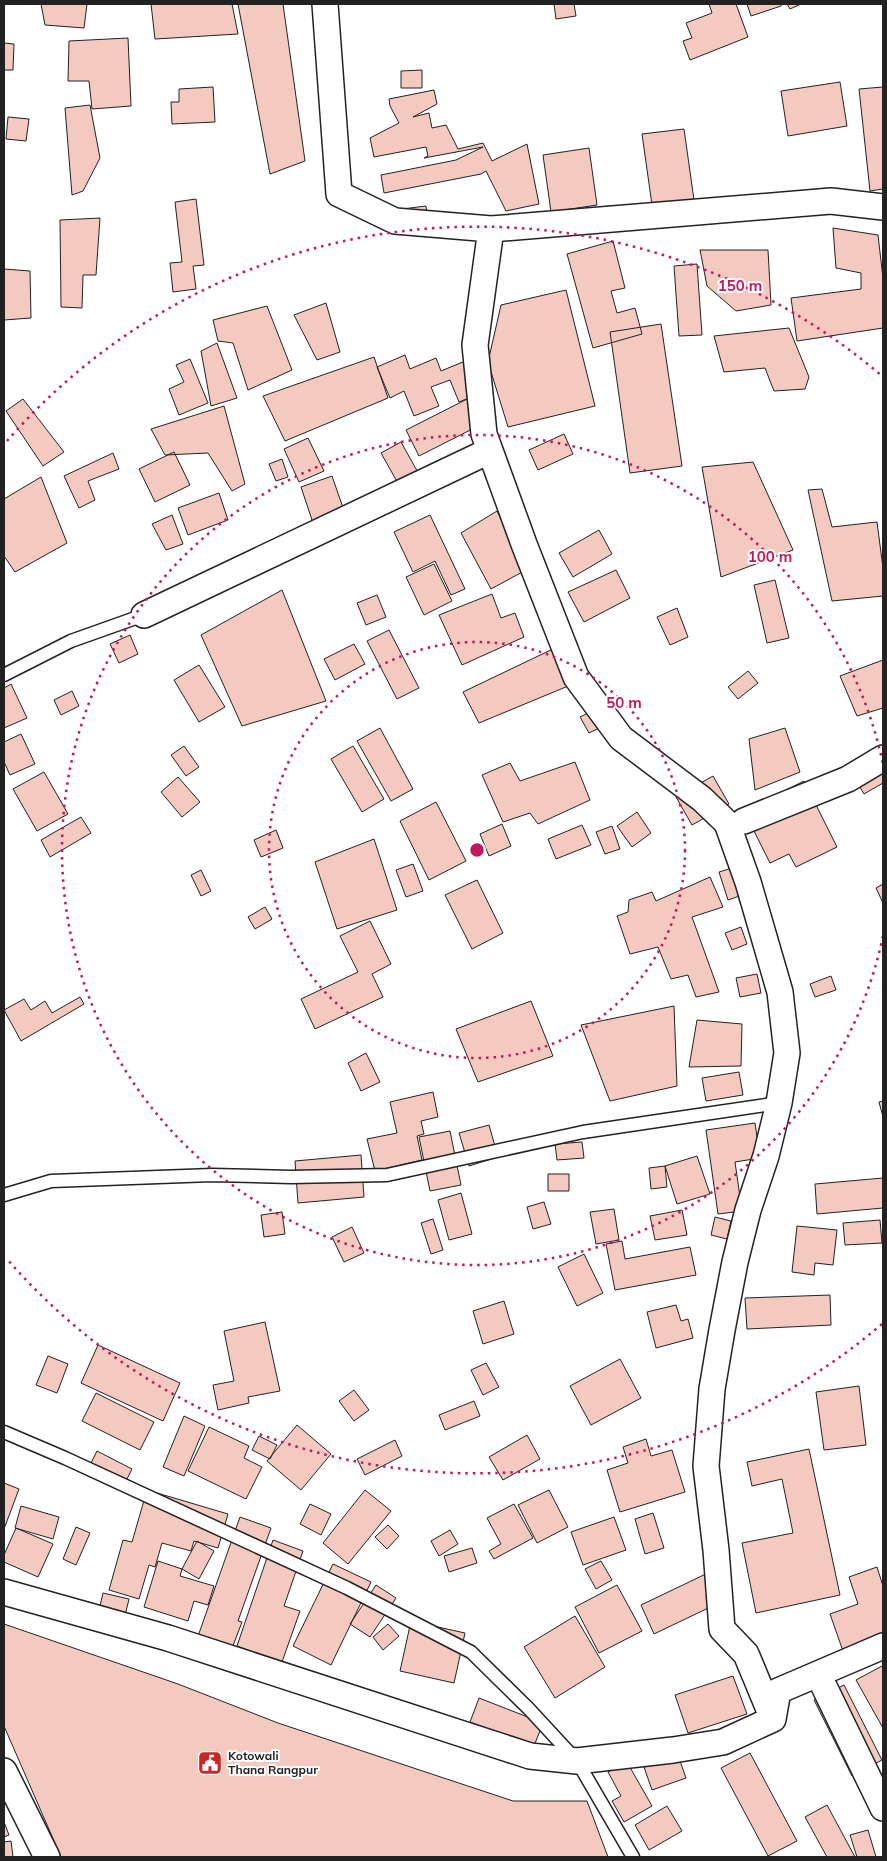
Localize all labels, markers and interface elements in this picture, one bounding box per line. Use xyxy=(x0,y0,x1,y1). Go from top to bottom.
text: 150 m xyxy=(718,276,762,295)
text: 100 m xyxy=(748,547,792,566)
text: 50 m xyxy=(606,693,642,712)
centre of rings xyxy=(468,841,486,859)
place label: Kotowali Thana Rangpur xyxy=(228,1748,318,1777)
public building icon: Kotowali Thana Rangpur xyxy=(197,1750,223,1776)

